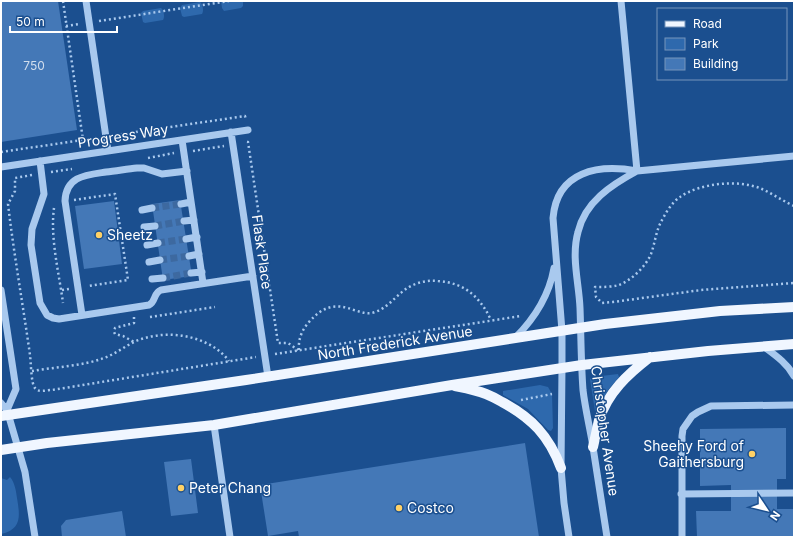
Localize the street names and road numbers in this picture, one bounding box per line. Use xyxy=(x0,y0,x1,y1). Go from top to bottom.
street label: Progress Way xyxy=(76,120,170,151)
street label: Flask Place xyxy=(249,214,276,290)
street label: North Frederick Avenue xyxy=(316,322,474,363)
street label: Christopher Avenue xyxy=(588,365,623,497)

